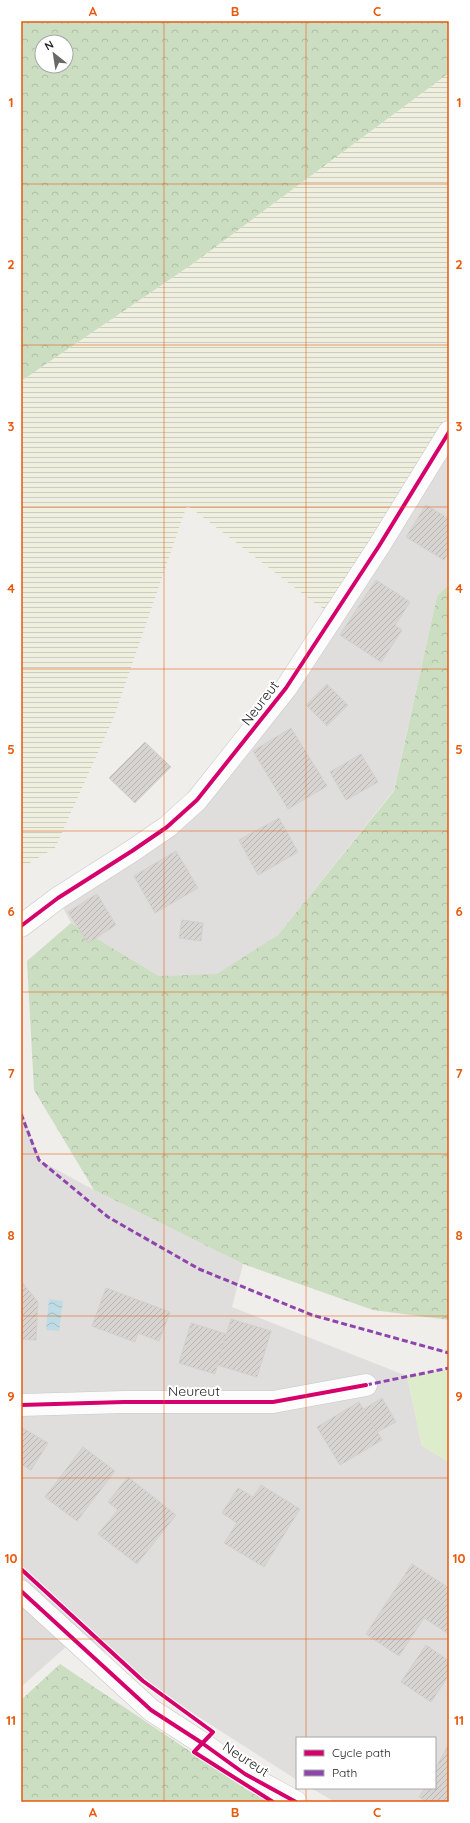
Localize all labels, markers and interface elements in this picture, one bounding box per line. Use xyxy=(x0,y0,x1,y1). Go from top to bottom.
text: A xyxy=(89,3,98,19)
text: B xyxy=(231,3,239,19)
text: C xyxy=(373,3,381,19)
north arrow xyxy=(34,34,74,74)
text: N xyxy=(42,37,56,53)
text: 1 xyxy=(8,94,14,110)
text: 1 xyxy=(456,94,462,110)
text: 2 xyxy=(7,256,15,272)
text: 2 xyxy=(455,256,463,272)
text: 3 xyxy=(8,418,15,434)
text: 3 xyxy=(456,418,463,434)
text: 4 xyxy=(7,580,15,596)
text: 4 xyxy=(455,580,463,596)
street label: Neureut xyxy=(237,677,283,729)
text: 5 xyxy=(7,741,15,757)
text: 5 xyxy=(455,741,463,757)
text: 6 xyxy=(7,903,15,919)
text: 6 xyxy=(455,903,463,919)
text: 7 xyxy=(7,1065,15,1081)
text: 7 xyxy=(455,1065,463,1081)
text: 8 xyxy=(7,1227,15,1243)
text: 8 xyxy=(455,1227,463,1243)
street label: Neureut xyxy=(168,1382,220,1400)
text: 9 xyxy=(7,1388,15,1404)
text: 9 xyxy=(455,1388,463,1404)
text: 10 xyxy=(4,1550,18,1566)
text: 10 xyxy=(452,1550,466,1566)
text: 11 xyxy=(6,1712,16,1728)
text: 11 xyxy=(454,1712,464,1728)
street label: Neureut xyxy=(219,1737,273,1781)
legend xyxy=(296,1737,436,1789)
text: Cycle path xyxy=(332,1745,391,1760)
text: Path xyxy=(332,1765,357,1780)
text: A xyxy=(89,1804,98,1820)
text: B xyxy=(231,1804,239,1820)
text: C xyxy=(373,1804,381,1820)

